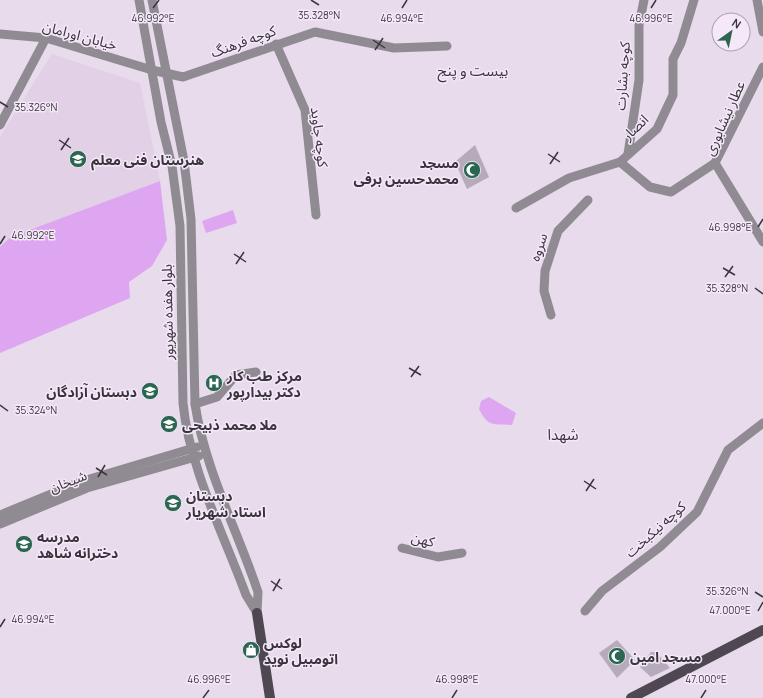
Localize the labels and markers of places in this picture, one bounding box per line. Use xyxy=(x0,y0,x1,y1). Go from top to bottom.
school or university icon: هنرستان فنی معلم xyxy=(68,149,88,169)
place label: هنرستان فنی معلم xyxy=(91,150,204,171)
place label: مسجد محمدحسین برفی xyxy=(354,153,459,188)
mosque icon: مسجد محمدحسین برفی xyxy=(462,160,482,180)
place label: مرکز طب کار دکتر بیدارپور xyxy=(226,366,302,401)
hospital icon: مرکز طب کار دکتر بیدارپور xyxy=(204,373,224,393)
school or university icon: دبستان آزادگان xyxy=(140,381,160,401)
place label: دبستان آزادگان xyxy=(46,382,137,401)
school or university icon: ملا محمد ذبیحی xyxy=(159,414,179,434)
place label: ملا محمد ذبیحی xyxy=(182,415,277,434)
place label: دبستان استاد شهریار xyxy=(185,486,266,521)
school or university icon: دبستان استاد شهریار xyxy=(163,493,183,513)
place label: مدرسه دخترانه شاهد xyxy=(37,527,118,562)
school or university icon: مدرسه دخترانه شاهد xyxy=(14,534,34,554)
place label: لوکس اتومبیل نوید xyxy=(264,633,338,668)
shop icon: لوکس اتومبیل نوید xyxy=(241,640,261,660)
mosque icon: مسجد امین xyxy=(607,646,627,666)
place label: مسجد امین xyxy=(630,647,701,666)

